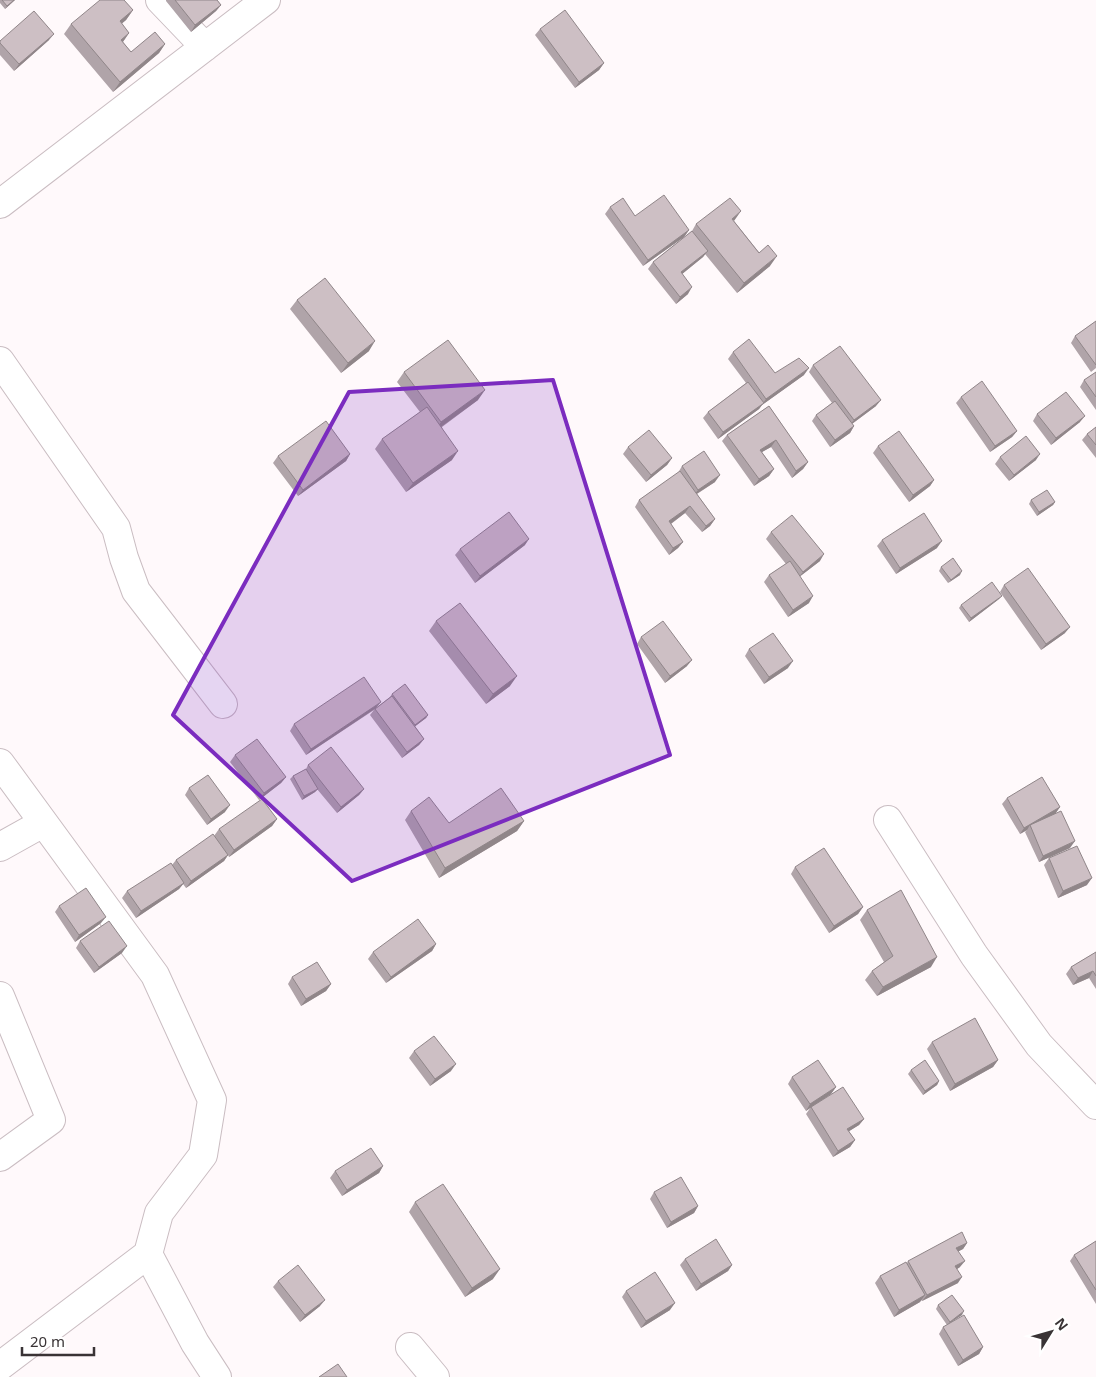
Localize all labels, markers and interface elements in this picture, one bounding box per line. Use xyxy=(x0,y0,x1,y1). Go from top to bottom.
north arrow xyxy=(1026,1307,1076,1357)
text: N xyxy=(1051,1314,1073,1334)
scale bar xyxy=(22,1324,95,1356)
text: 20 m xyxy=(30,1331,65,1351)

